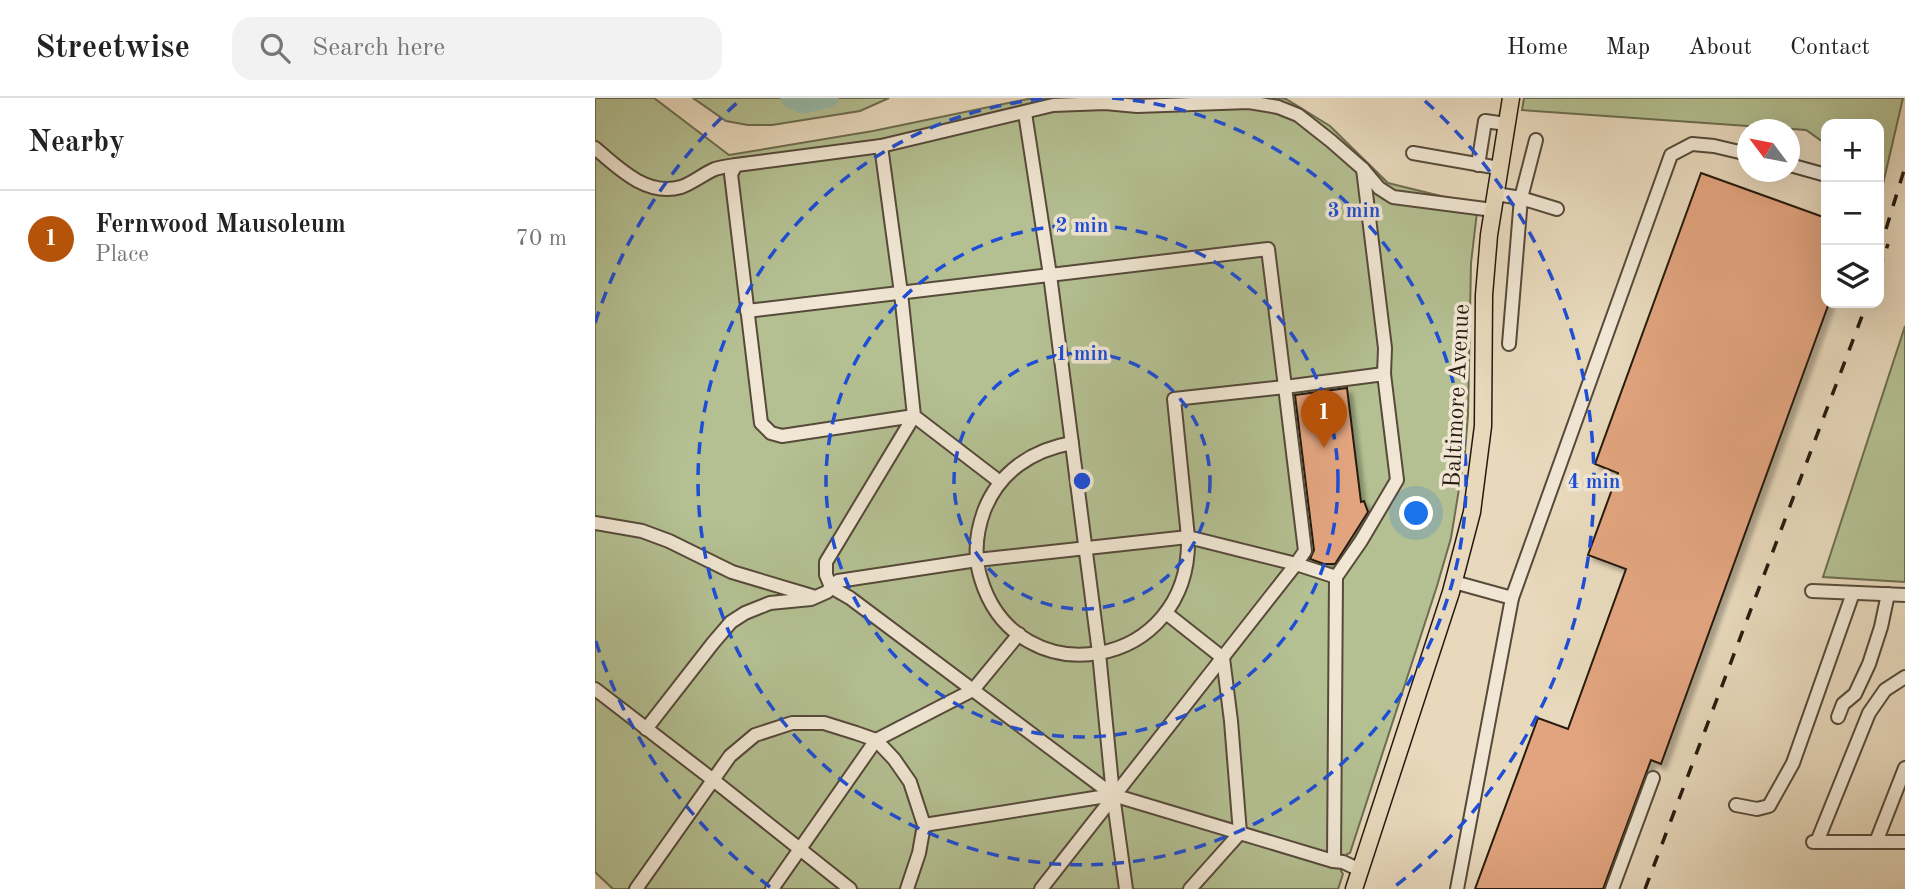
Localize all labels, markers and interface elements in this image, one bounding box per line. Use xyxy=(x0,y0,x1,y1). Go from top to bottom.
search box xyxy=(232,17,722,80)
icon: search xyxy=(256,29,294,67)
text: Streetwise xyxy=(35,32,190,65)
text: Search here xyxy=(312,35,445,61)
text: Home xyxy=(1507,36,1568,60)
text: Map xyxy=(1606,36,1650,60)
text: About xyxy=(1688,36,1752,60)
text: Contact xyxy=(1790,36,1870,60)
north arrow xyxy=(1737,119,1800,182)
map controls xyxy=(1821,119,1884,308)
button: + xyxy=(1821,119,1884,182)
text: Nearby xyxy=(28,128,125,158)
button: − xyxy=(1821,182,1884,245)
text: 3 min xyxy=(1328,201,1380,222)
text: Fernwood Mausoleum xyxy=(95,212,346,238)
text: 2 min xyxy=(1056,216,1108,237)
text: 1 xyxy=(44,227,58,250)
text: 70 m xyxy=(516,227,567,250)
text: Place xyxy=(95,243,149,266)
button: layers xyxy=(1821,245,1884,308)
street label: Baltimore Avenue xyxy=(1441,303,1475,489)
text: 1 min xyxy=(1056,344,1108,365)
pin: 1 xyxy=(1301,390,1347,448)
centre of rings xyxy=(1070,469,1094,493)
text: 4 min xyxy=(1568,472,1620,493)
your location xyxy=(1399,496,1433,530)

